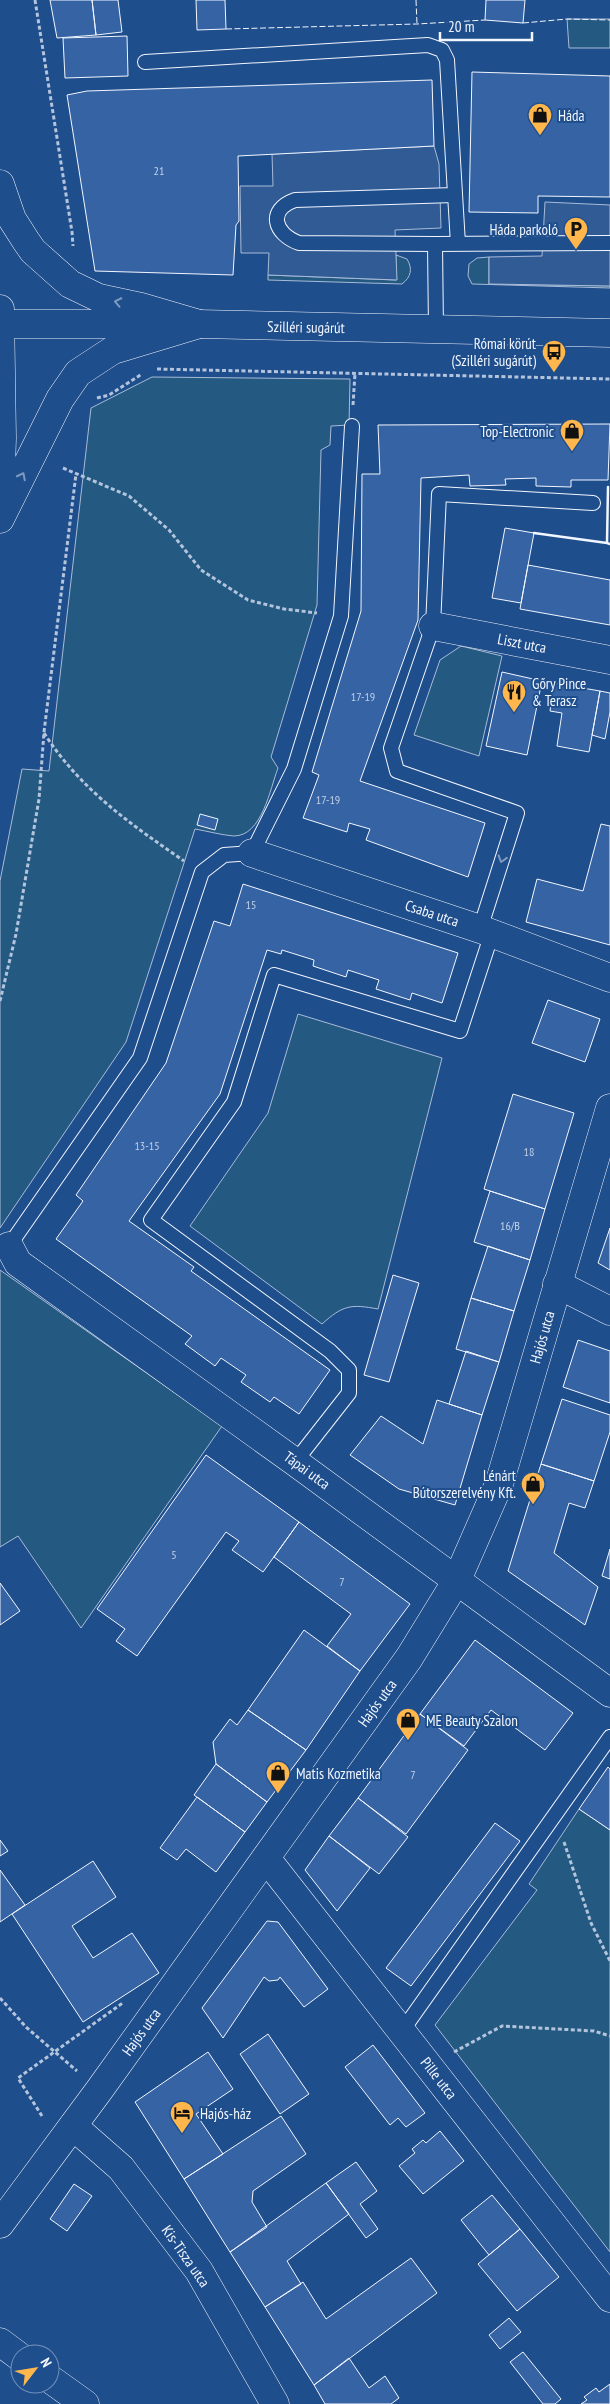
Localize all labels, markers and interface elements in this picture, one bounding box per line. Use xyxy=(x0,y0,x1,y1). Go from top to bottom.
scale bar xyxy=(440,10,532,42)
text: 20 m xyxy=(448,17,474,36)
shop icon: Háda xyxy=(527,102,553,136)
place label: Háda xyxy=(558,106,585,125)
house number: 21 xyxy=(154,163,164,178)
parking icon: Háda parkoló xyxy=(563,216,589,250)
place label: Háda parkoló xyxy=(490,220,558,239)
one-way arrow xyxy=(113,297,122,308)
street label: Szilléri sugárút xyxy=(267,317,345,337)
place label: Római körút (Szilléri sugárút) xyxy=(451,334,536,370)
bus stop icon: Római körút (Szilléri sugárút) xyxy=(541,339,567,373)
shop icon: Top-Electronic xyxy=(559,418,585,452)
place label: Top-Electronic xyxy=(480,422,555,441)
one-way arrow xyxy=(16,472,26,481)
street label: Liszt utca xyxy=(496,629,548,657)
place label: Gőry Pince & Terasz xyxy=(532,674,586,710)
restaurant icon: Gőry Pince & Terasz xyxy=(501,679,527,713)
house number: 17-19 xyxy=(351,689,375,704)
house number: 17-19 xyxy=(316,792,340,807)
one-way arrow xyxy=(498,855,508,863)
street label: Csaba utca xyxy=(403,895,461,931)
house number: 15 xyxy=(246,897,256,912)
house number: 13-15 xyxy=(134,1138,160,1153)
house number: 18 xyxy=(524,1144,534,1159)
house number: 16/B xyxy=(500,1218,520,1233)
street label: Hajós utca xyxy=(525,1308,559,1366)
street label: Tápai utca xyxy=(280,1447,334,1493)
place label: Lénárt Bútorszerelvény Kft. xyxy=(413,1466,516,1502)
shop icon: Lénárt Bútorszerelvény Kft. xyxy=(520,1471,546,1505)
house number: 5 xyxy=(171,1547,177,1562)
house number: 7 xyxy=(339,1574,345,1589)
street label: Hajós utca xyxy=(353,1676,401,1730)
shop icon: ME Beauty Szalon xyxy=(395,1707,421,1741)
place label: ME Beauty Szalon xyxy=(426,1711,518,1730)
shop icon: Matis Kozmetika xyxy=(265,1760,291,1794)
place label: Matis Kozmetika xyxy=(296,1764,381,1783)
house number: 7 xyxy=(410,1767,416,1782)
street label: Hajós utca xyxy=(117,2005,165,2059)
street label: Pille utca xyxy=(417,2053,461,2103)
hotel icon: Hajós-ház xyxy=(169,2100,195,2134)
place label: Hajós-ház xyxy=(200,2104,251,2123)
street label: Kis-Tisza utca xyxy=(158,2221,214,2291)
north arrow xyxy=(10,2344,60,2394)
text: N xyxy=(36,2354,56,2370)

